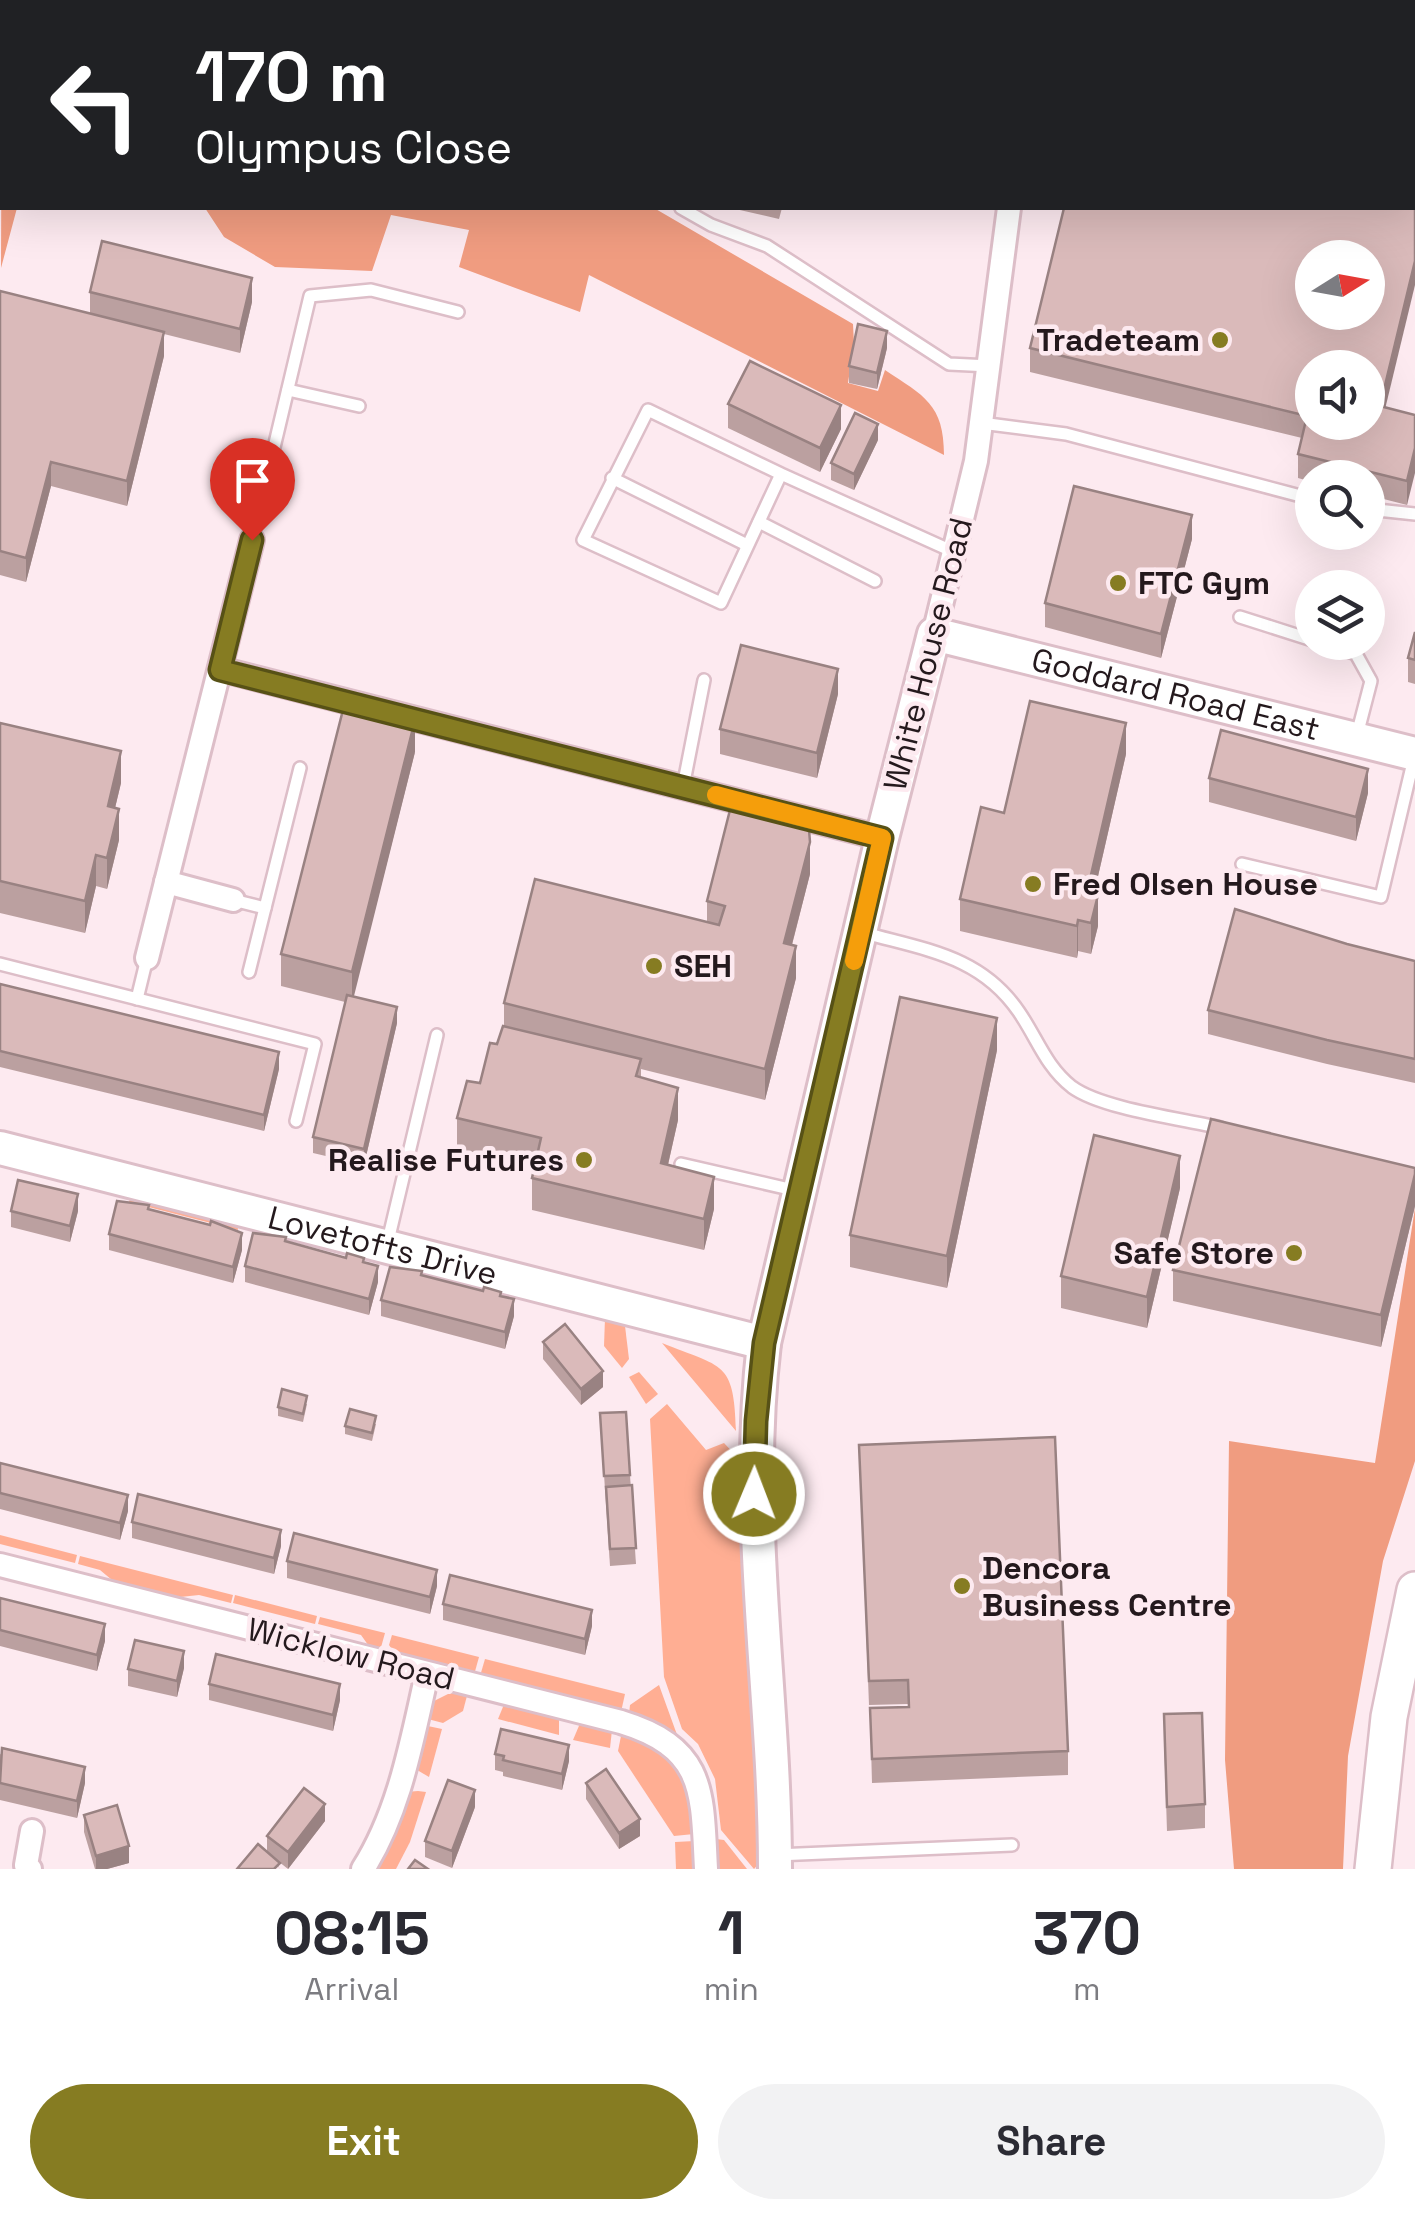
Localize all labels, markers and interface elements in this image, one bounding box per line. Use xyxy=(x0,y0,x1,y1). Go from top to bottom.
text: 170 m xyxy=(195,32,388,121)
icon: left xyxy=(30,40,160,170)
text: Olympus Close xyxy=(195,119,512,176)
north arrow xyxy=(1295,240,1385,330)
map controls xyxy=(1295,240,1385,660)
place label: Tradeteam xyxy=(1036,320,1200,360)
marker: Tradeteam xyxy=(1209,329,1231,351)
button: sound xyxy=(1295,350,1385,440)
pin xyxy=(210,438,295,541)
icon: arrive xyxy=(225,453,280,508)
button: search xyxy=(1295,460,1385,550)
street label: White House Road xyxy=(875,513,981,795)
place label: FTC Gym xyxy=(1138,563,1270,603)
button: layers xyxy=(1295,570,1385,660)
marker: FTC Gym xyxy=(1107,572,1129,594)
street label: Goddard Road East xyxy=(1028,639,1324,749)
place label: Fred Olsen House xyxy=(1053,864,1318,904)
marker: Fred Olsen House xyxy=(1022,873,1044,895)
place label: SEH xyxy=(674,946,732,986)
marker: SEH xyxy=(643,955,665,977)
place label: Realise Futures xyxy=(328,1140,564,1180)
marker: Realise Futures xyxy=(573,1149,595,1171)
street label: Lovetofts Drive xyxy=(264,1197,501,1294)
place label: Safe Store xyxy=(1114,1233,1274,1273)
marker: Safe Store xyxy=(1283,1242,1305,1264)
position arrow xyxy=(702,1442,806,1546)
place label: Dencora Business Centre xyxy=(982,1548,1232,1625)
marker: Dencora Business Centre xyxy=(951,1575,973,1597)
street label: Wicklow Road xyxy=(243,1609,459,1699)
text: 08:15 xyxy=(274,1895,430,1972)
text: 1 xyxy=(718,1895,745,1972)
text: 370 xyxy=(1033,1895,1141,1972)
text: Arrival xyxy=(304,1969,399,2009)
text: min xyxy=(704,1969,759,2009)
text: m xyxy=(1073,1969,1101,2009)
button: Exit xyxy=(30,2084,698,2199)
button: Share xyxy=(718,2084,1385,2199)

